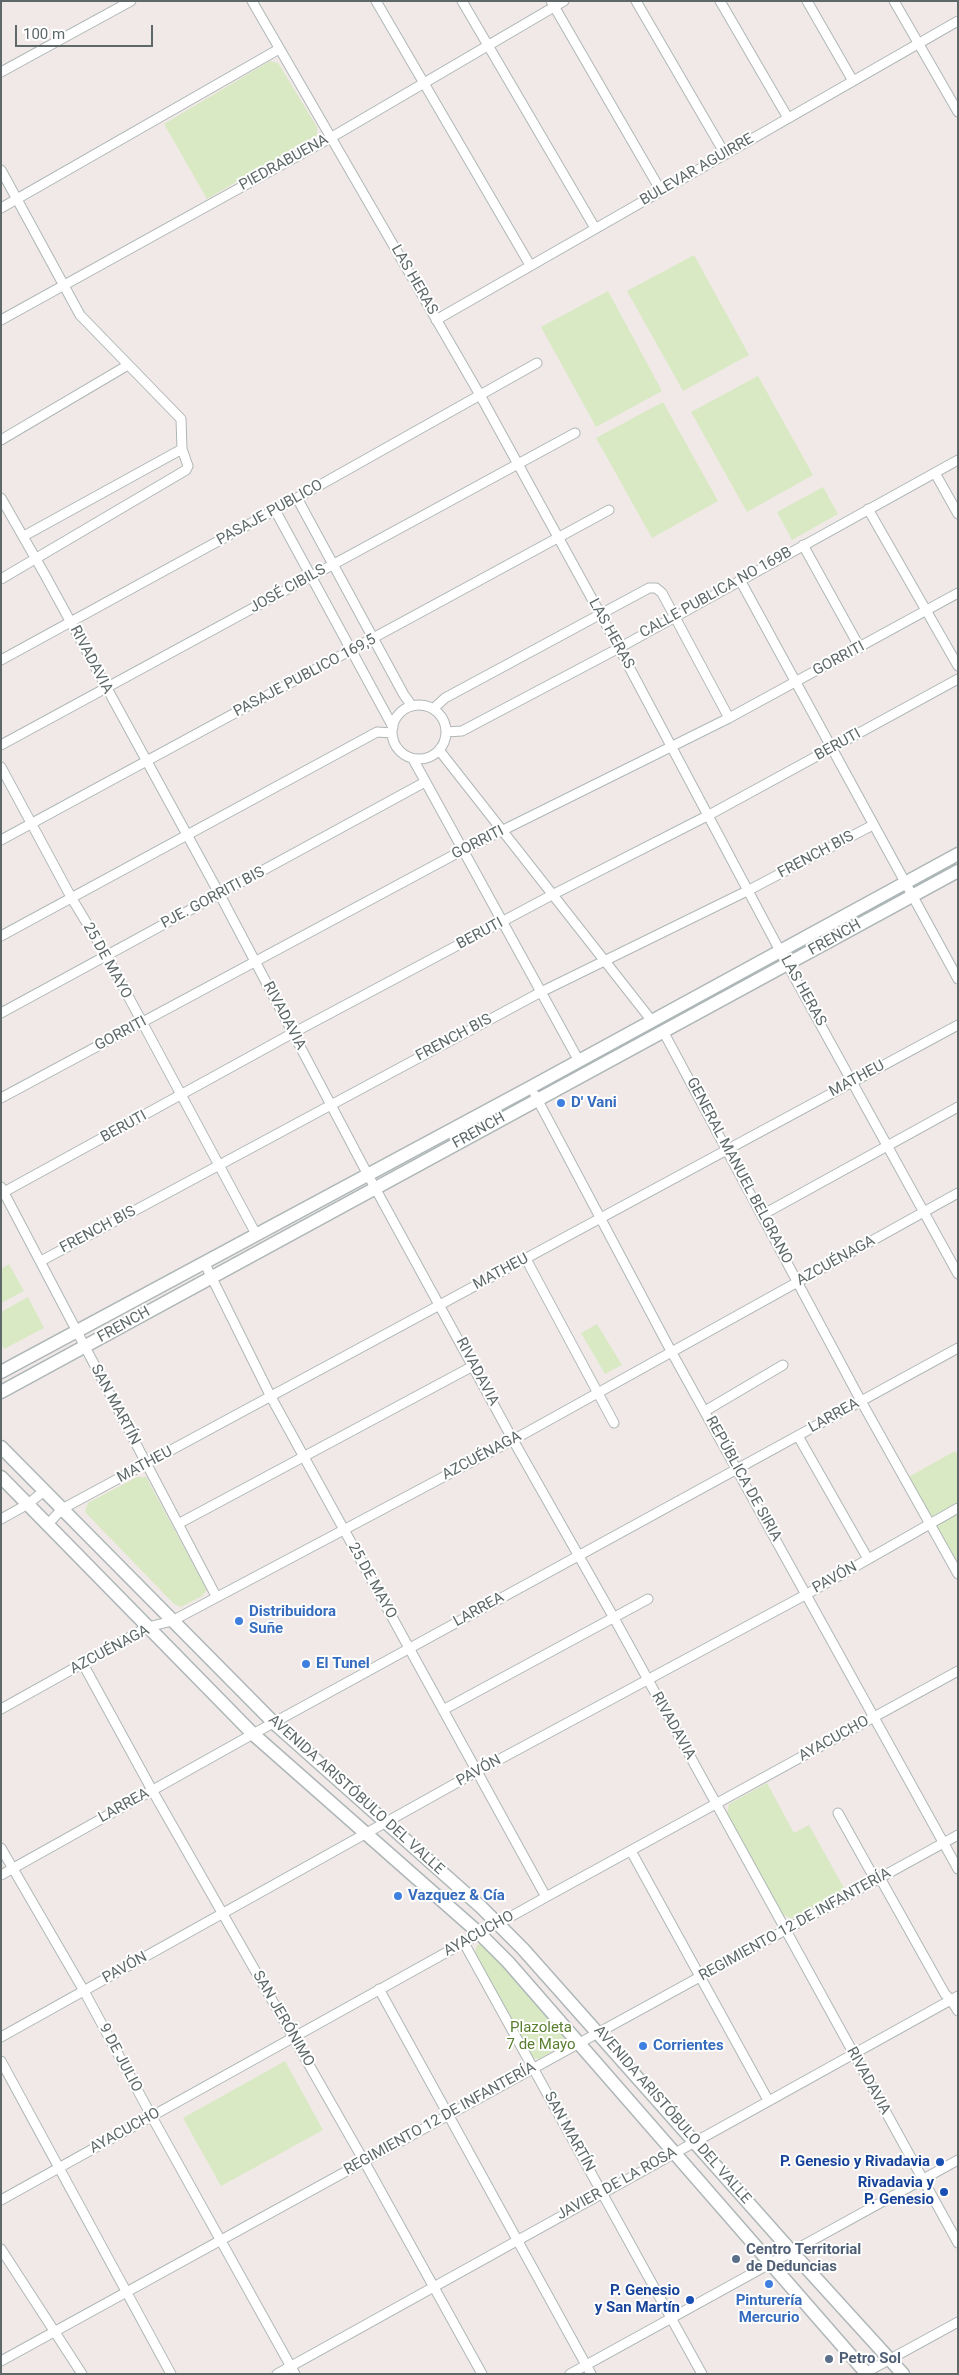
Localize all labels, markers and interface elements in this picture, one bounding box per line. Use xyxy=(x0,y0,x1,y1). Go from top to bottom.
scale bar xyxy=(18,15,155,47)
text: 100 m xyxy=(23,25,65,43)
street label: BULEVAR AGUIRRE xyxy=(637,130,757,210)
street label: PIEDRABUENA xyxy=(236,131,332,195)
street label: LAS HERAS xyxy=(387,242,441,318)
street label: PASAJE PUBLICO xyxy=(214,476,326,550)
street label: CALLE PUBLICA NO 169B xyxy=(637,544,795,642)
street label: JOSÉ CIBILS xyxy=(247,561,329,617)
street label: LAS HERAS xyxy=(584,596,638,672)
street label: RIVADAVIA xyxy=(66,623,116,697)
street label: PASAJE PUBLICO 169,5 xyxy=(231,631,379,721)
street label: GORRITI xyxy=(810,638,868,680)
street label: BERUTI xyxy=(812,725,864,765)
street label: GORRITI xyxy=(449,822,507,864)
street label: FRENCH BIS xyxy=(775,828,857,882)
street label: PJE. GORRITI BIS xyxy=(158,863,268,933)
street label: BERUTI xyxy=(454,914,506,954)
street label: FRENCH xyxy=(806,916,864,960)
street label: 25 DE MAYO xyxy=(79,920,135,1002)
street label: LAS HERAS xyxy=(776,953,830,1029)
street label: RIVADAVIA xyxy=(259,979,309,1053)
street label: FRENCH BIS xyxy=(413,1011,495,1065)
street label: GORRITI xyxy=(92,1013,150,1055)
street label: MATHEU xyxy=(826,1057,888,1101)
street label: GENERAL MANUEL BELGRANO xyxy=(682,1075,796,1267)
place label: D' Vani xyxy=(571,1094,617,1112)
marker: D' Vani xyxy=(555,1097,567,1109)
street label: BERUTI xyxy=(98,1107,150,1147)
street label: FRENCH xyxy=(450,1109,508,1153)
street label: FRENCH BIS xyxy=(57,1203,139,1257)
street label: AZCUÉNAGA xyxy=(794,1232,878,1290)
street label: MATHEU xyxy=(470,1250,532,1294)
street label: FRENCH xyxy=(95,1303,153,1347)
street label: RIVADAVIA xyxy=(452,1335,502,1409)
street label: SAN MARTÍN xyxy=(86,1362,144,1448)
street label: LARREA xyxy=(806,1395,862,1437)
street label: REPÚBLICA DE SIRIA xyxy=(701,1413,785,1545)
street label: AZCUÉNAGA xyxy=(439,1428,525,1484)
street label: MATHEU xyxy=(114,1443,176,1487)
street label: 25 DE MAYO xyxy=(344,1540,400,1622)
street label: PAVÓN xyxy=(810,1558,860,1598)
street label: LARREA xyxy=(451,1589,507,1631)
place label: Distribuidora Suñe xyxy=(249,1603,336,1638)
marker: Distribuidora Suñe xyxy=(233,1615,245,1627)
street label: AZCUÉNAGA xyxy=(67,1622,153,1678)
place label: El Tunel xyxy=(316,1655,370,1673)
marker: El Tunel xyxy=(300,1658,312,1670)
street label: RIVADAVIA xyxy=(647,1689,699,1763)
street label: AVENIDA ARISTÓBULO DEL VALLE xyxy=(264,1711,448,1879)
street label: AYACUCHO xyxy=(796,1712,872,1766)
street label: PAVÓN xyxy=(454,1751,504,1791)
street label: LARREA xyxy=(96,1785,152,1827)
street label: REGIMIENTO 12 DE INFANTERÍA xyxy=(696,1865,894,1985)
place label: Vazquez & Cía xyxy=(408,1887,505,1905)
marker: Vazquez & Cía xyxy=(392,1890,404,1902)
street label: AYACUCHO xyxy=(441,1907,517,1961)
street label: PAVÓN xyxy=(100,1948,150,1988)
street label: SAN JERÓNIMO xyxy=(248,1968,318,2070)
park label: Plazoleta 7 de Mayo xyxy=(507,2019,575,2054)
street label: 9 DE JULIO xyxy=(95,2021,145,2095)
street label: AVENIDA ARISTÓBULO DEL VALLE xyxy=(590,2022,754,2208)
place label: Corrientes xyxy=(653,2037,724,2055)
marker: Corrientes xyxy=(637,2040,649,2052)
street label: RIVADAVIA xyxy=(842,2044,894,2118)
street label: REGIMIENTO 12 DE INFANTERÍA xyxy=(341,2059,539,2179)
street label: SAN MARTÍN xyxy=(540,2089,598,2175)
street label: AYACUCHO xyxy=(87,2104,163,2158)
street label: JAVIER DE LA ROSA xyxy=(554,2144,680,2224)
place label: P. Genesio y Rivadavia xyxy=(780,2153,930,2171)
marker: P. Genesio y Rivadavia xyxy=(934,2156,946,2168)
place label: Rivadavia y P. Genesio xyxy=(858,2174,934,2209)
marker: Rivadavia y P. Genesio xyxy=(938,2186,950,2198)
place label: Centro Territorial de Deduncias xyxy=(746,2241,861,2276)
marker: Centro Territorial de Deduncias xyxy=(730,2253,742,2265)
marker: Pinturería Mercurio xyxy=(763,2278,775,2290)
place label: P. Genesio y San Martín xyxy=(595,2282,680,2317)
place label: Pinturería Mercurio xyxy=(736,2292,802,2327)
marker: P. Genesio y San Martín xyxy=(684,2294,696,2306)
place label: Petro Sol xyxy=(839,2350,901,2368)
marker: Petro Sol xyxy=(823,2353,835,2365)

